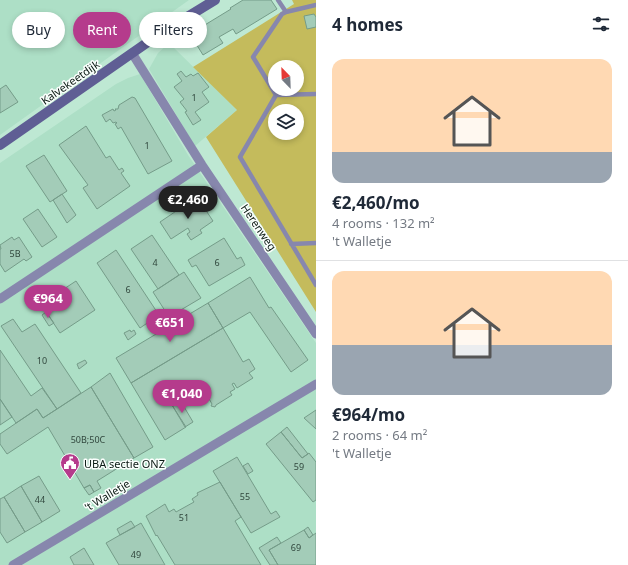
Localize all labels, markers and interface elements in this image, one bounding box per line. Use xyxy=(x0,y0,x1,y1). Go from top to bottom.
chip: Buy xyxy=(12,12,65,48)
chip: Rent xyxy=(73,12,131,48)
chip: Filters xyxy=(139,12,207,48)
text: 4 homes xyxy=(332,13,403,36)
icon: filters xyxy=(590,13,612,35)
street label: Kalvekeetdijk xyxy=(38,56,102,108)
north arrow xyxy=(268,60,304,96)
map controls xyxy=(268,60,304,140)
icon: home xyxy=(436,85,508,157)
house number: 1 xyxy=(191,91,197,104)
button: layers xyxy=(268,104,304,140)
house number: 1 xyxy=(144,139,150,152)
pin: €2,460 xyxy=(155,186,221,220)
text: €2,460 xyxy=(168,190,208,208)
text: €2,460/mo xyxy=(332,191,420,214)
street label: Herenweg xyxy=(238,201,280,253)
text: 4 rooms · 132 m² xyxy=(332,214,435,232)
text: 't Walletje xyxy=(332,232,392,250)
house number: 5B xyxy=(10,247,21,260)
house number: 4 xyxy=(152,256,158,269)
house number: 6 xyxy=(214,256,220,269)
house number: 6 xyxy=(125,283,131,296)
pin: €964 xyxy=(24,285,72,319)
text: €964 xyxy=(33,289,63,307)
icon: home xyxy=(436,297,508,369)
pin: €651 xyxy=(146,309,194,343)
text: €651 xyxy=(155,313,185,331)
house number: 10 xyxy=(37,354,47,367)
pin: €1,040 xyxy=(149,380,215,414)
text: €1,040 xyxy=(162,384,202,402)
text: €964/mo xyxy=(332,403,405,426)
text: 2 rooms · 64 m² xyxy=(332,426,427,444)
house number: 50B;50C xyxy=(71,433,106,446)
text: 't Walletje xyxy=(332,444,392,462)
public building icon: UBA sectie ONZ xyxy=(59,452,81,480)
place label: UBA sectie ONZ xyxy=(84,456,165,471)
house number: 59 xyxy=(294,460,304,473)
street label: 't Walletje xyxy=(82,476,132,514)
house number: 55 xyxy=(240,490,250,503)
house number: 44 xyxy=(35,493,45,506)
house number: 51 xyxy=(179,511,189,524)
house number: 69 xyxy=(291,541,301,554)
house number: 49 xyxy=(131,548,141,561)

